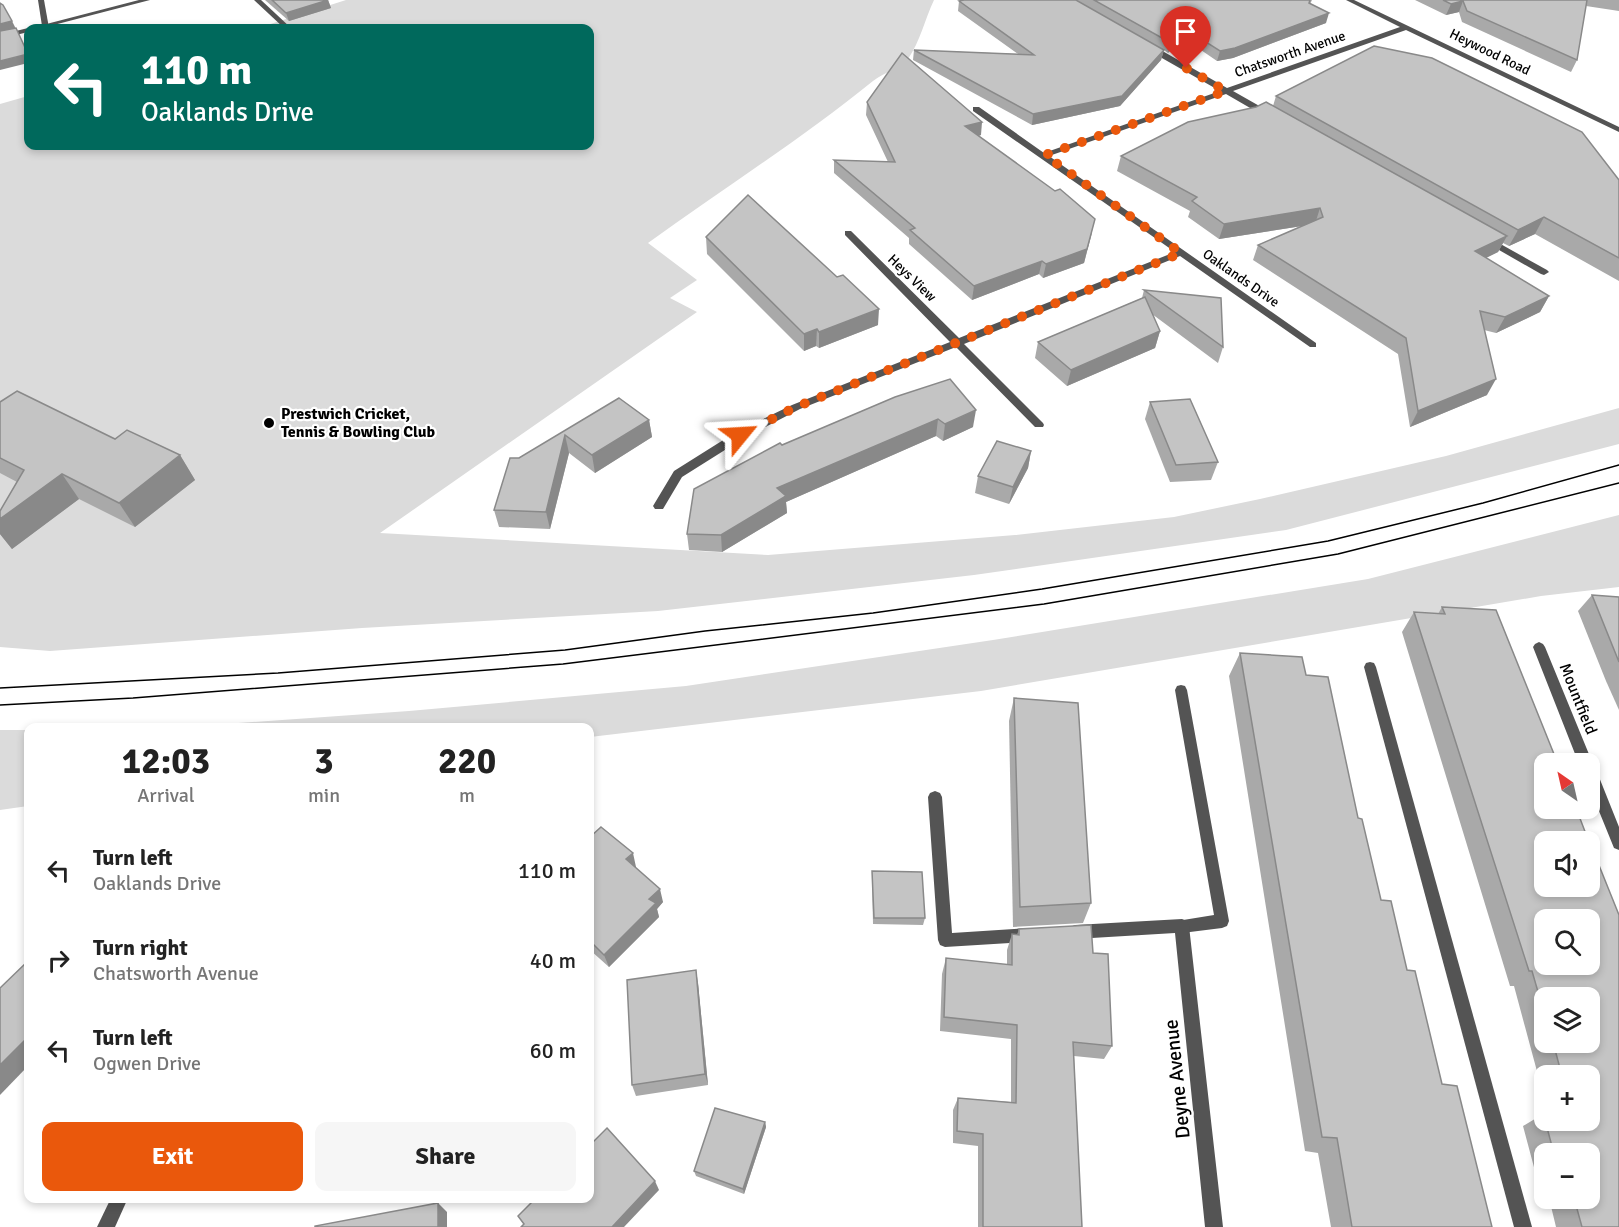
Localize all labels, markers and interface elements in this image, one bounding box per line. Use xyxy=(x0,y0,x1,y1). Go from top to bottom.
pin xyxy=(1160,6,1211,68)
icon: arrive xyxy=(1169,15,1202,48)
street label: Heywood Road xyxy=(1447,25,1533,79)
street label: Chatsworth Avenue xyxy=(1232,27,1348,81)
text: 110 m xyxy=(141,45,252,96)
icon: left xyxy=(42,48,120,126)
text: Oaklands Drive xyxy=(141,96,314,129)
street label: Oaklands Drive xyxy=(1199,245,1283,311)
street label: Heys View xyxy=(884,251,940,305)
position arrow xyxy=(708,403,772,467)
place label: Prestwich Cricket, Tennis & Bowling Club xyxy=(281,404,436,442)
marker: Prestwich Cricket, Tennis & Bowling Club xyxy=(262,416,276,430)
street label: Mountfield xyxy=(1555,660,1601,738)
text: 12:03 xyxy=(122,739,210,784)
text: 3 xyxy=(314,739,334,784)
text: 220 xyxy=(438,739,496,784)
north arrow xyxy=(1534,753,1600,819)
map controls xyxy=(1534,753,1600,1209)
text: Arrival xyxy=(137,783,195,808)
text: min xyxy=(308,783,340,808)
text: m xyxy=(459,783,475,808)
button: sound xyxy=(1534,831,1600,897)
text: Turn left xyxy=(93,844,173,871)
icon: left xyxy=(42,854,75,887)
text: 110 m xyxy=(518,857,576,884)
text: Oaklands Drive xyxy=(93,871,221,896)
button: search xyxy=(1534,909,1600,975)
text: Turn right xyxy=(93,934,188,961)
icon: right xyxy=(42,944,75,977)
text: 40 m xyxy=(530,947,576,974)
text: Chatsworth Avenue xyxy=(93,961,259,986)
button: layers xyxy=(1534,987,1600,1053)
street label: Deyne Avenue xyxy=(1158,1018,1196,1140)
text: Turn left xyxy=(93,1024,173,1051)
icon: left xyxy=(42,1034,75,1067)
text: 60 m xyxy=(530,1037,576,1064)
text: Ogwen Drive xyxy=(93,1051,201,1076)
button: + xyxy=(1534,1065,1600,1131)
button: Exit xyxy=(42,1122,303,1191)
button: Share xyxy=(315,1122,576,1191)
button: − xyxy=(1534,1143,1600,1209)

